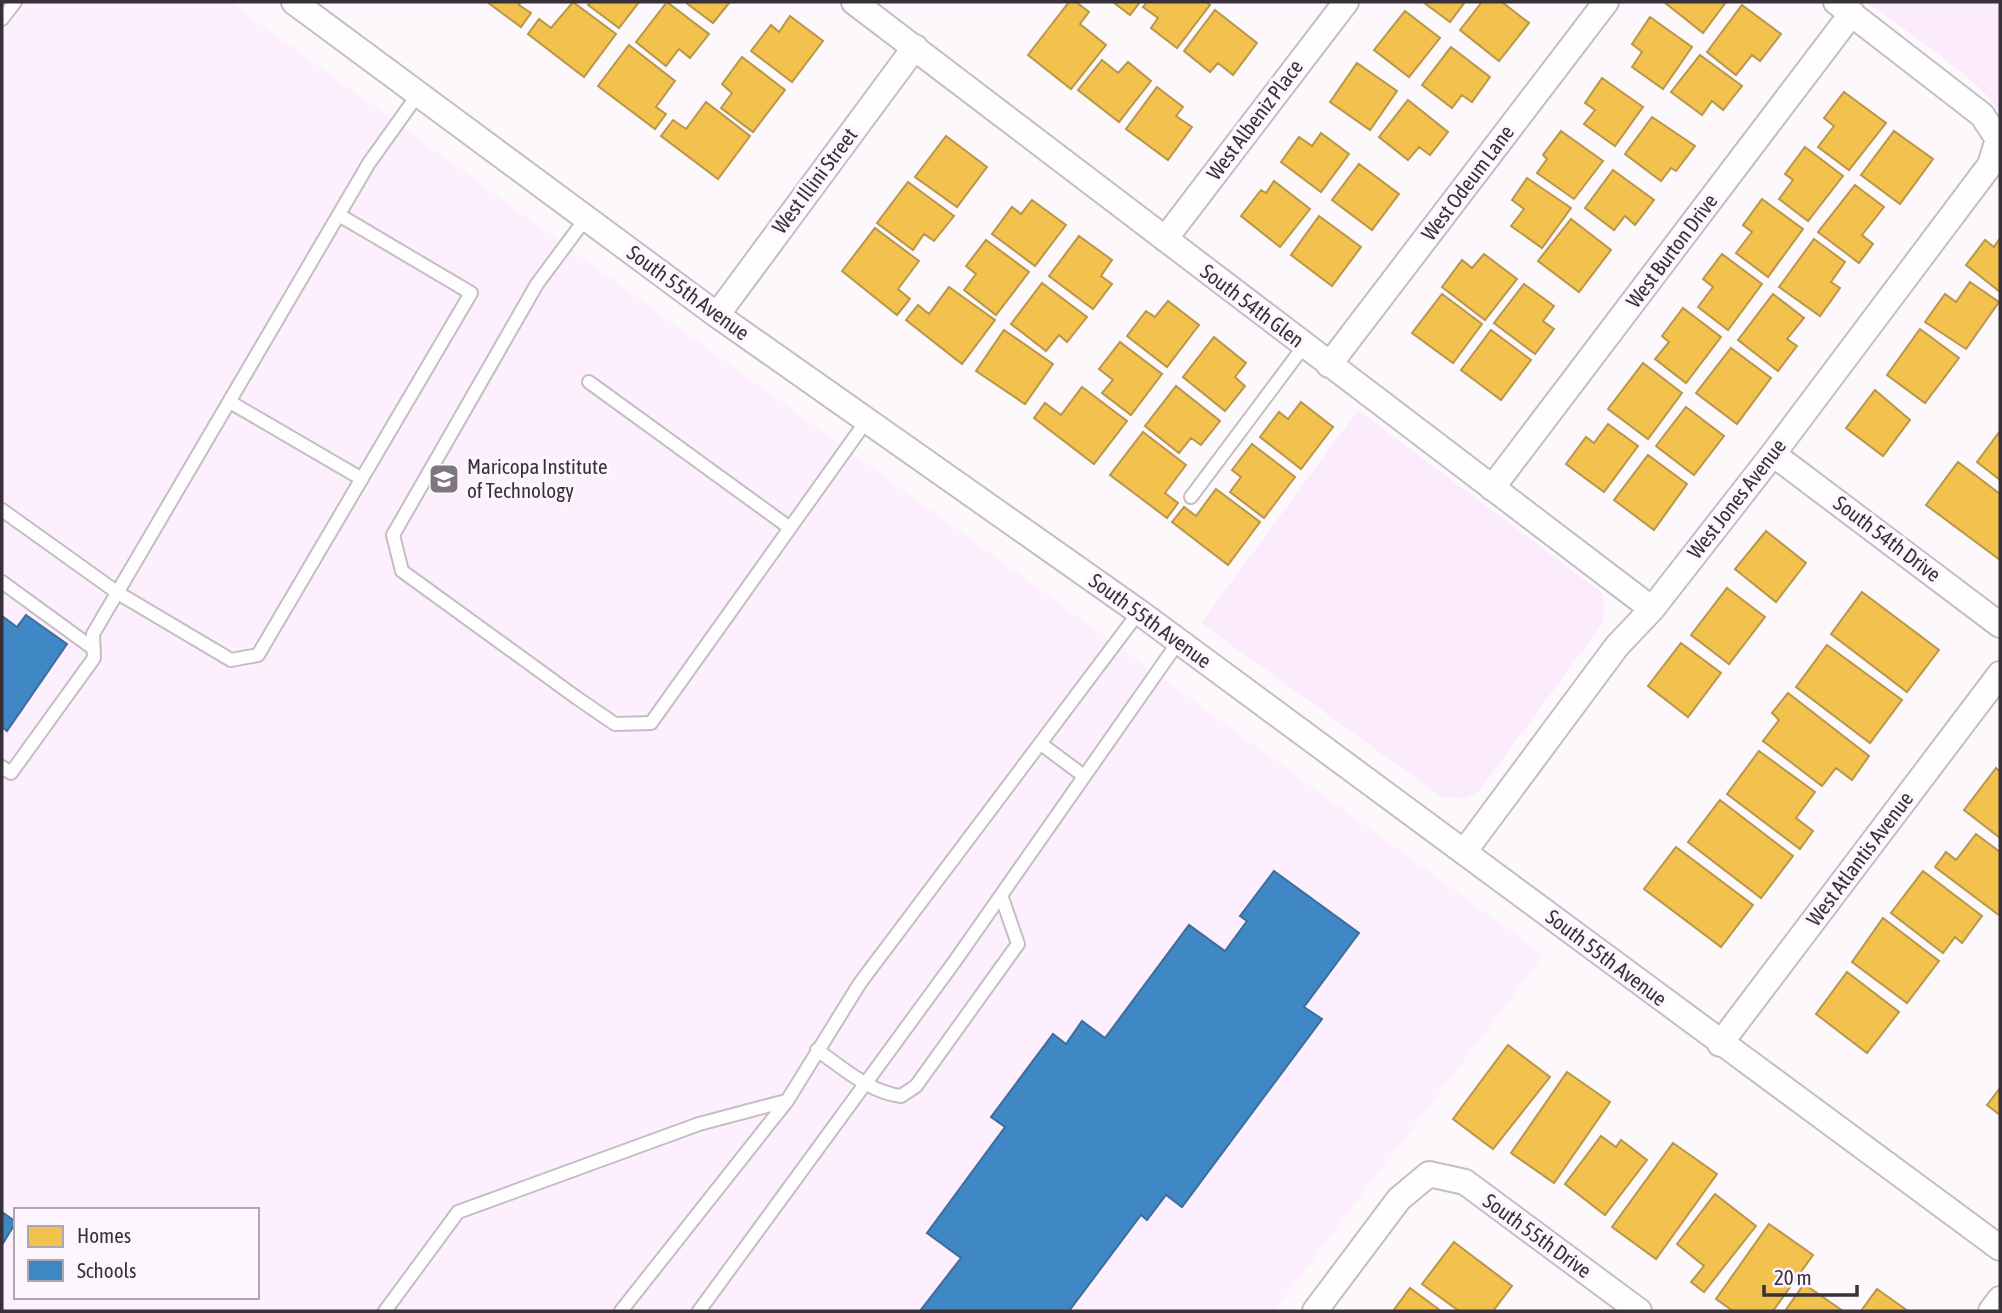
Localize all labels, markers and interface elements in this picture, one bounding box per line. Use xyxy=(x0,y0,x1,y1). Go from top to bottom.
street label: West Albeniz Place xyxy=(1201,55,1307,184)
street label: West Odeum Lane xyxy=(1416,120,1518,245)
street label: West Illini Street xyxy=(767,123,862,238)
street label: West Burton Drive xyxy=(1621,189,1722,312)
street label: South 55th Avenue xyxy=(623,240,754,344)
street label: South 54th Glen xyxy=(1196,259,1309,352)
street label: West Jones Avenue xyxy=(1682,434,1790,563)
place label: Maricopa Institute of Technology xyxy=(467,454,608,502)
school or university icon: Maricopa Institute of Technology xyxy=(427,462,461,496)
street label: South 54th Drive xyxy=(1829,490,1946,586)
street label: South 55th Avenue xyxy=(1085,568,1216,672)
street label: West Atlantis Avenue xyxy=(1801,787,1917,930)
street label: South 55th Avenue xyxy=(1542,904,1672,1010)
street label: South 55th Drive xyxy=(1479,1188,1596,1282)
legend xyxy=(14,1208,259,1299)
text: Homes xyxy=(77,1223,131,1247)
scale bar xyxy=(1764,1254,1857,1298)
text: Schools xyxy=(77,1258,137,1282)
text: 20 m xyxy=(1774,1265,1812,1289)

